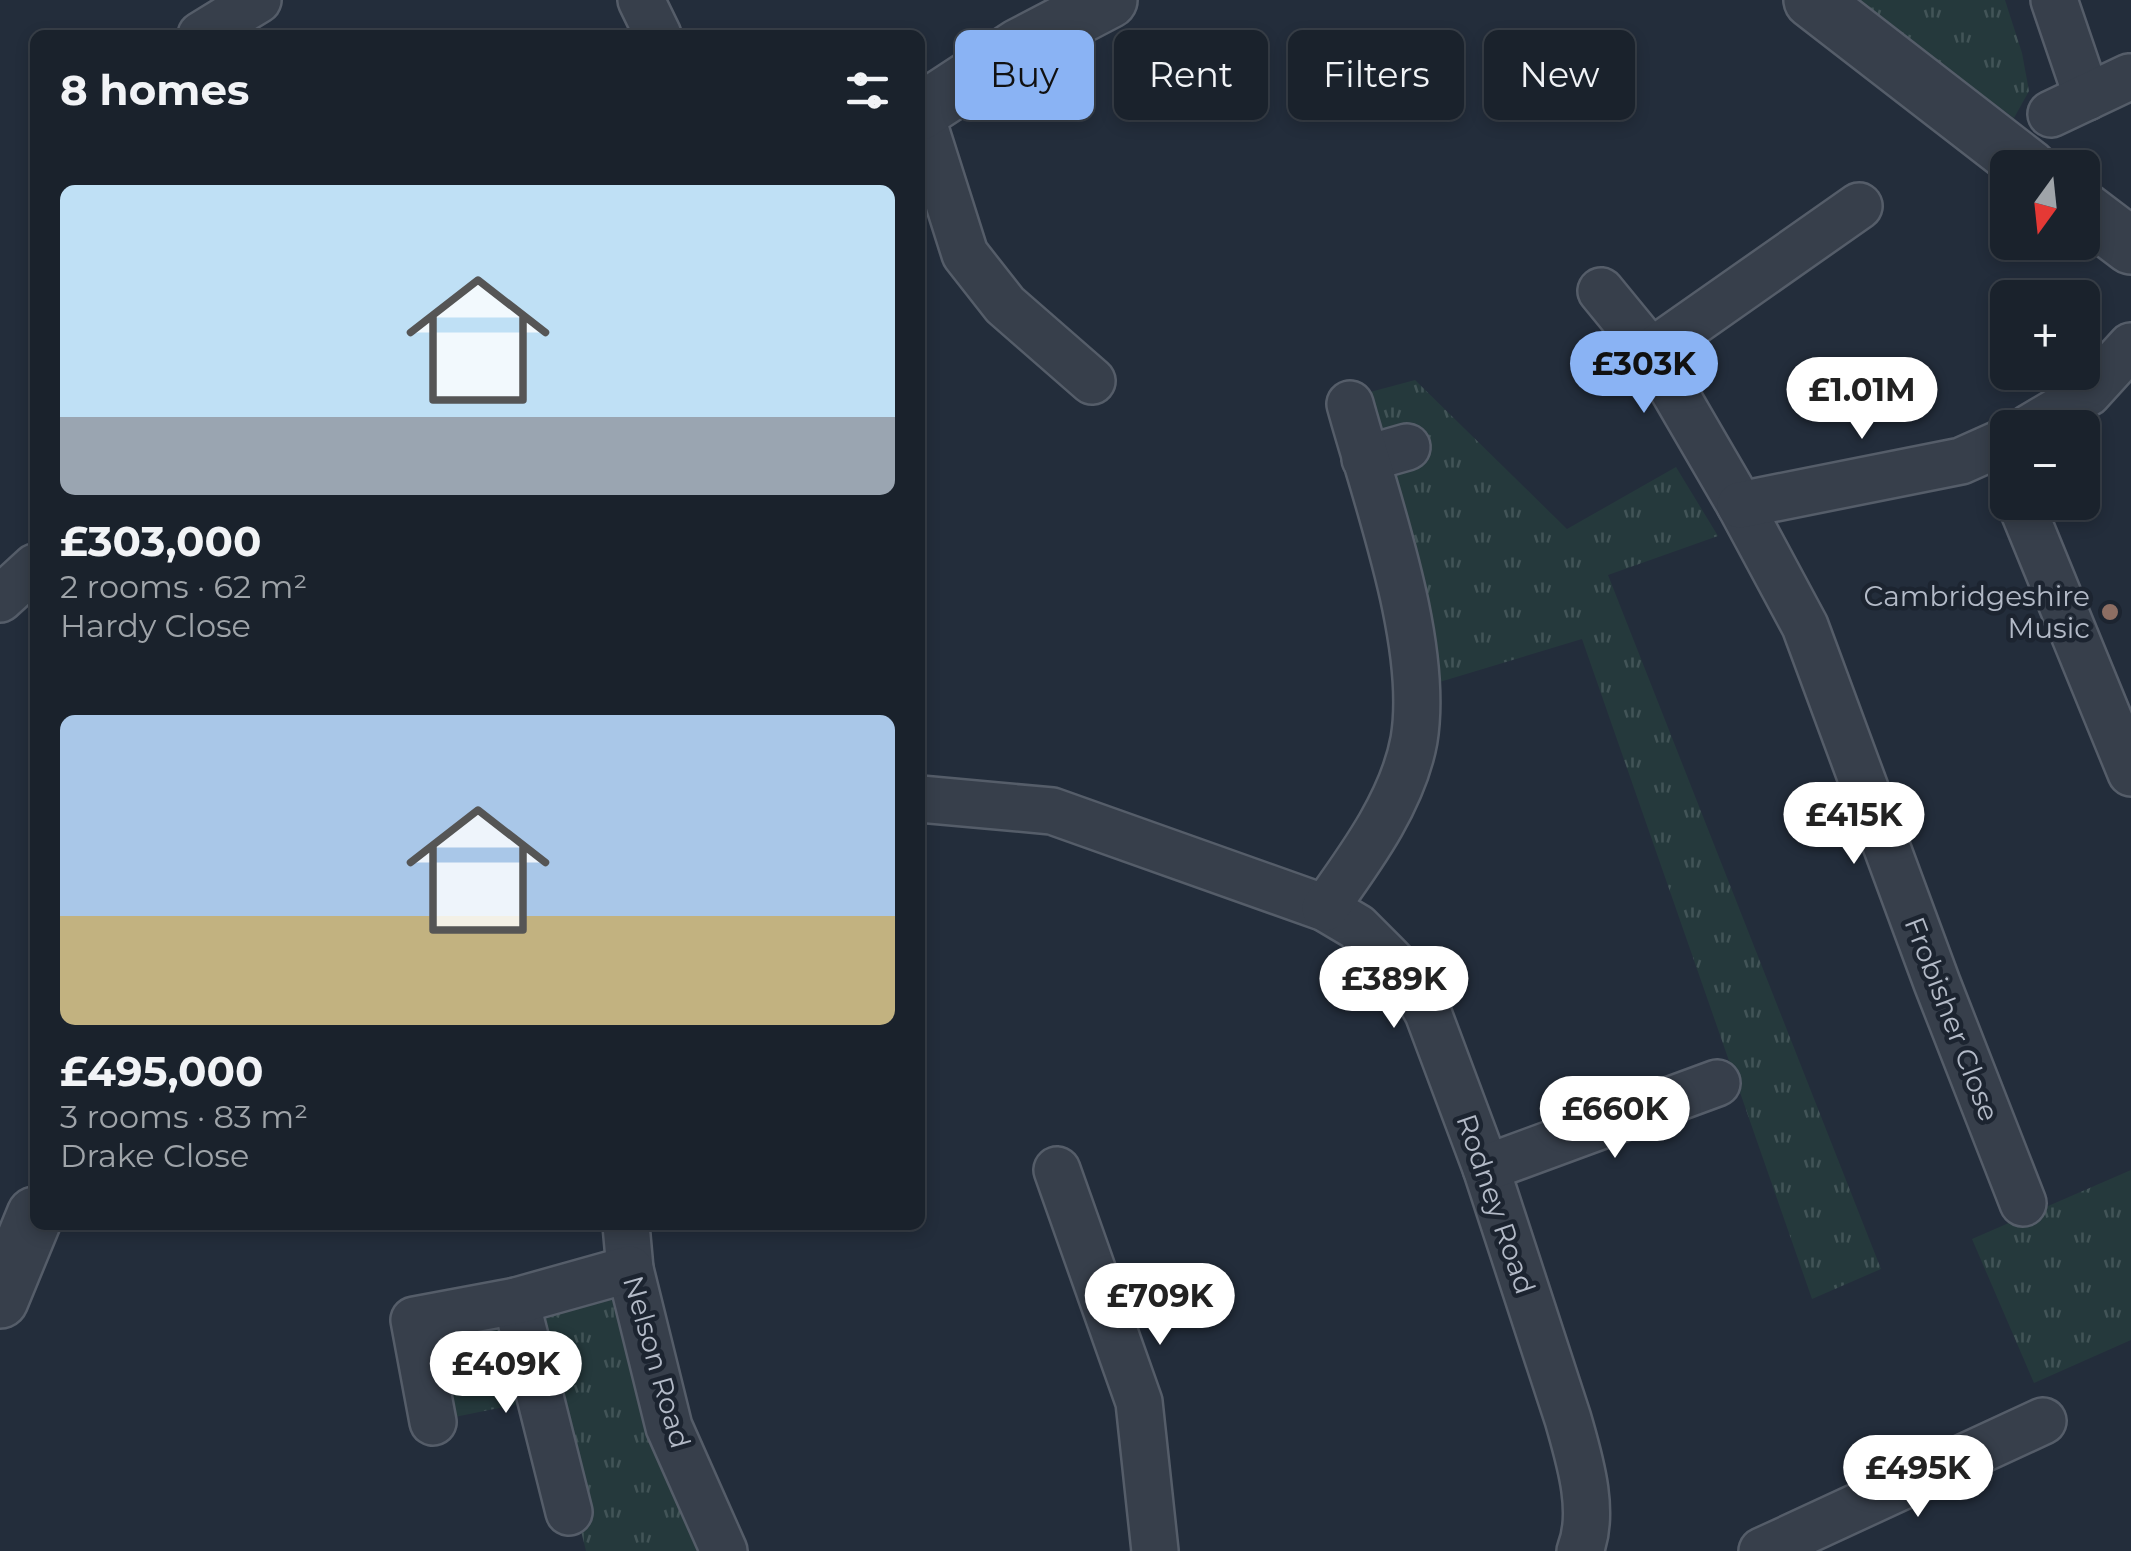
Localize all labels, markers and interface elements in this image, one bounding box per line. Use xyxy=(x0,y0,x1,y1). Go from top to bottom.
chip: Buy xyxy=(955,30,1094,120)
chip: Rent xyxy=(1114,30,1268,120)
chip: Filters xyxy=(1288,30,1464,120)
chip: New xyxy=(1484,30,1635,120)
icon: filters xyxy=(840,63,895,118)
text: 8 homes xyxy=(60,64,249,116)
north arrow xyxy=(1990,150,2100,260)
map controls xyxy=(1990,150,2100,520)
icon: home xyxy=(388,250,568,430)
button: + xyxy=(1990,280,2100,390)
pin: £303K xyxy=(1574,331,1714,416)
text: £303K xyxy=(1592,344,1696,383)
pin: £1.01M xyxy=(1781,357,1943,442)
text: £1.01M xyxy=(1808,370,1916,409)
button: − xyxy=(1990,410,2100,520)
text: £303,000 xyxy=(60,515,261,567)
text: 2 rooms · 62 m² xyxy=(60,567,307,606)
place label: Cambridgeshire Music xyxy=(1864,579,2090,645)
marker: Cambridgeshire Music xyxy=(2099,601,2121,623)
text: Hardy Close xyxy=(60,606,251,645)
icon: home xyxy=(388,780,568,960)
pin: £415K xyxy=(1784,782,1924,867)
text: £415K xyxy=(1805,795,1903,834)
street label: Frobisher Close xyxy=(1897,912,2007,1126)
pin: £389K xyxy=(1324,946,1464,1031)
text: £389K xyxy=(1341,959,1447,998)
text: £495,000 xyxy=(60,1045,264,1097)
pin: £660K xyxy=(1545,1076,1685,1161)
text: £660K xyxy=(1562,1089,1668,1128)
text: 3 rooms · 83 m² xyxy=(60,1097,308,1136)
street label: Rodney Road xyxy=(1449,1110,1543,1298)
text: Drake Close xyxy=(60,1136,249,1175)
pin: £709K xyxy=(1090,1263,1230,1348)
street label: Nelson Road xyxy=(616,1272,698,1452)
text: £709K xyxy=(1107,1276,1213,1315)
pin: £409K xyxy=(436,1331,576,1416)
text: £409K xyxy=(452,1344,560,1383)
pin: £495K xyxy=(1848,1435,1988,1520)
text: £495K xyxy=(1865,1448,1971,1487)

